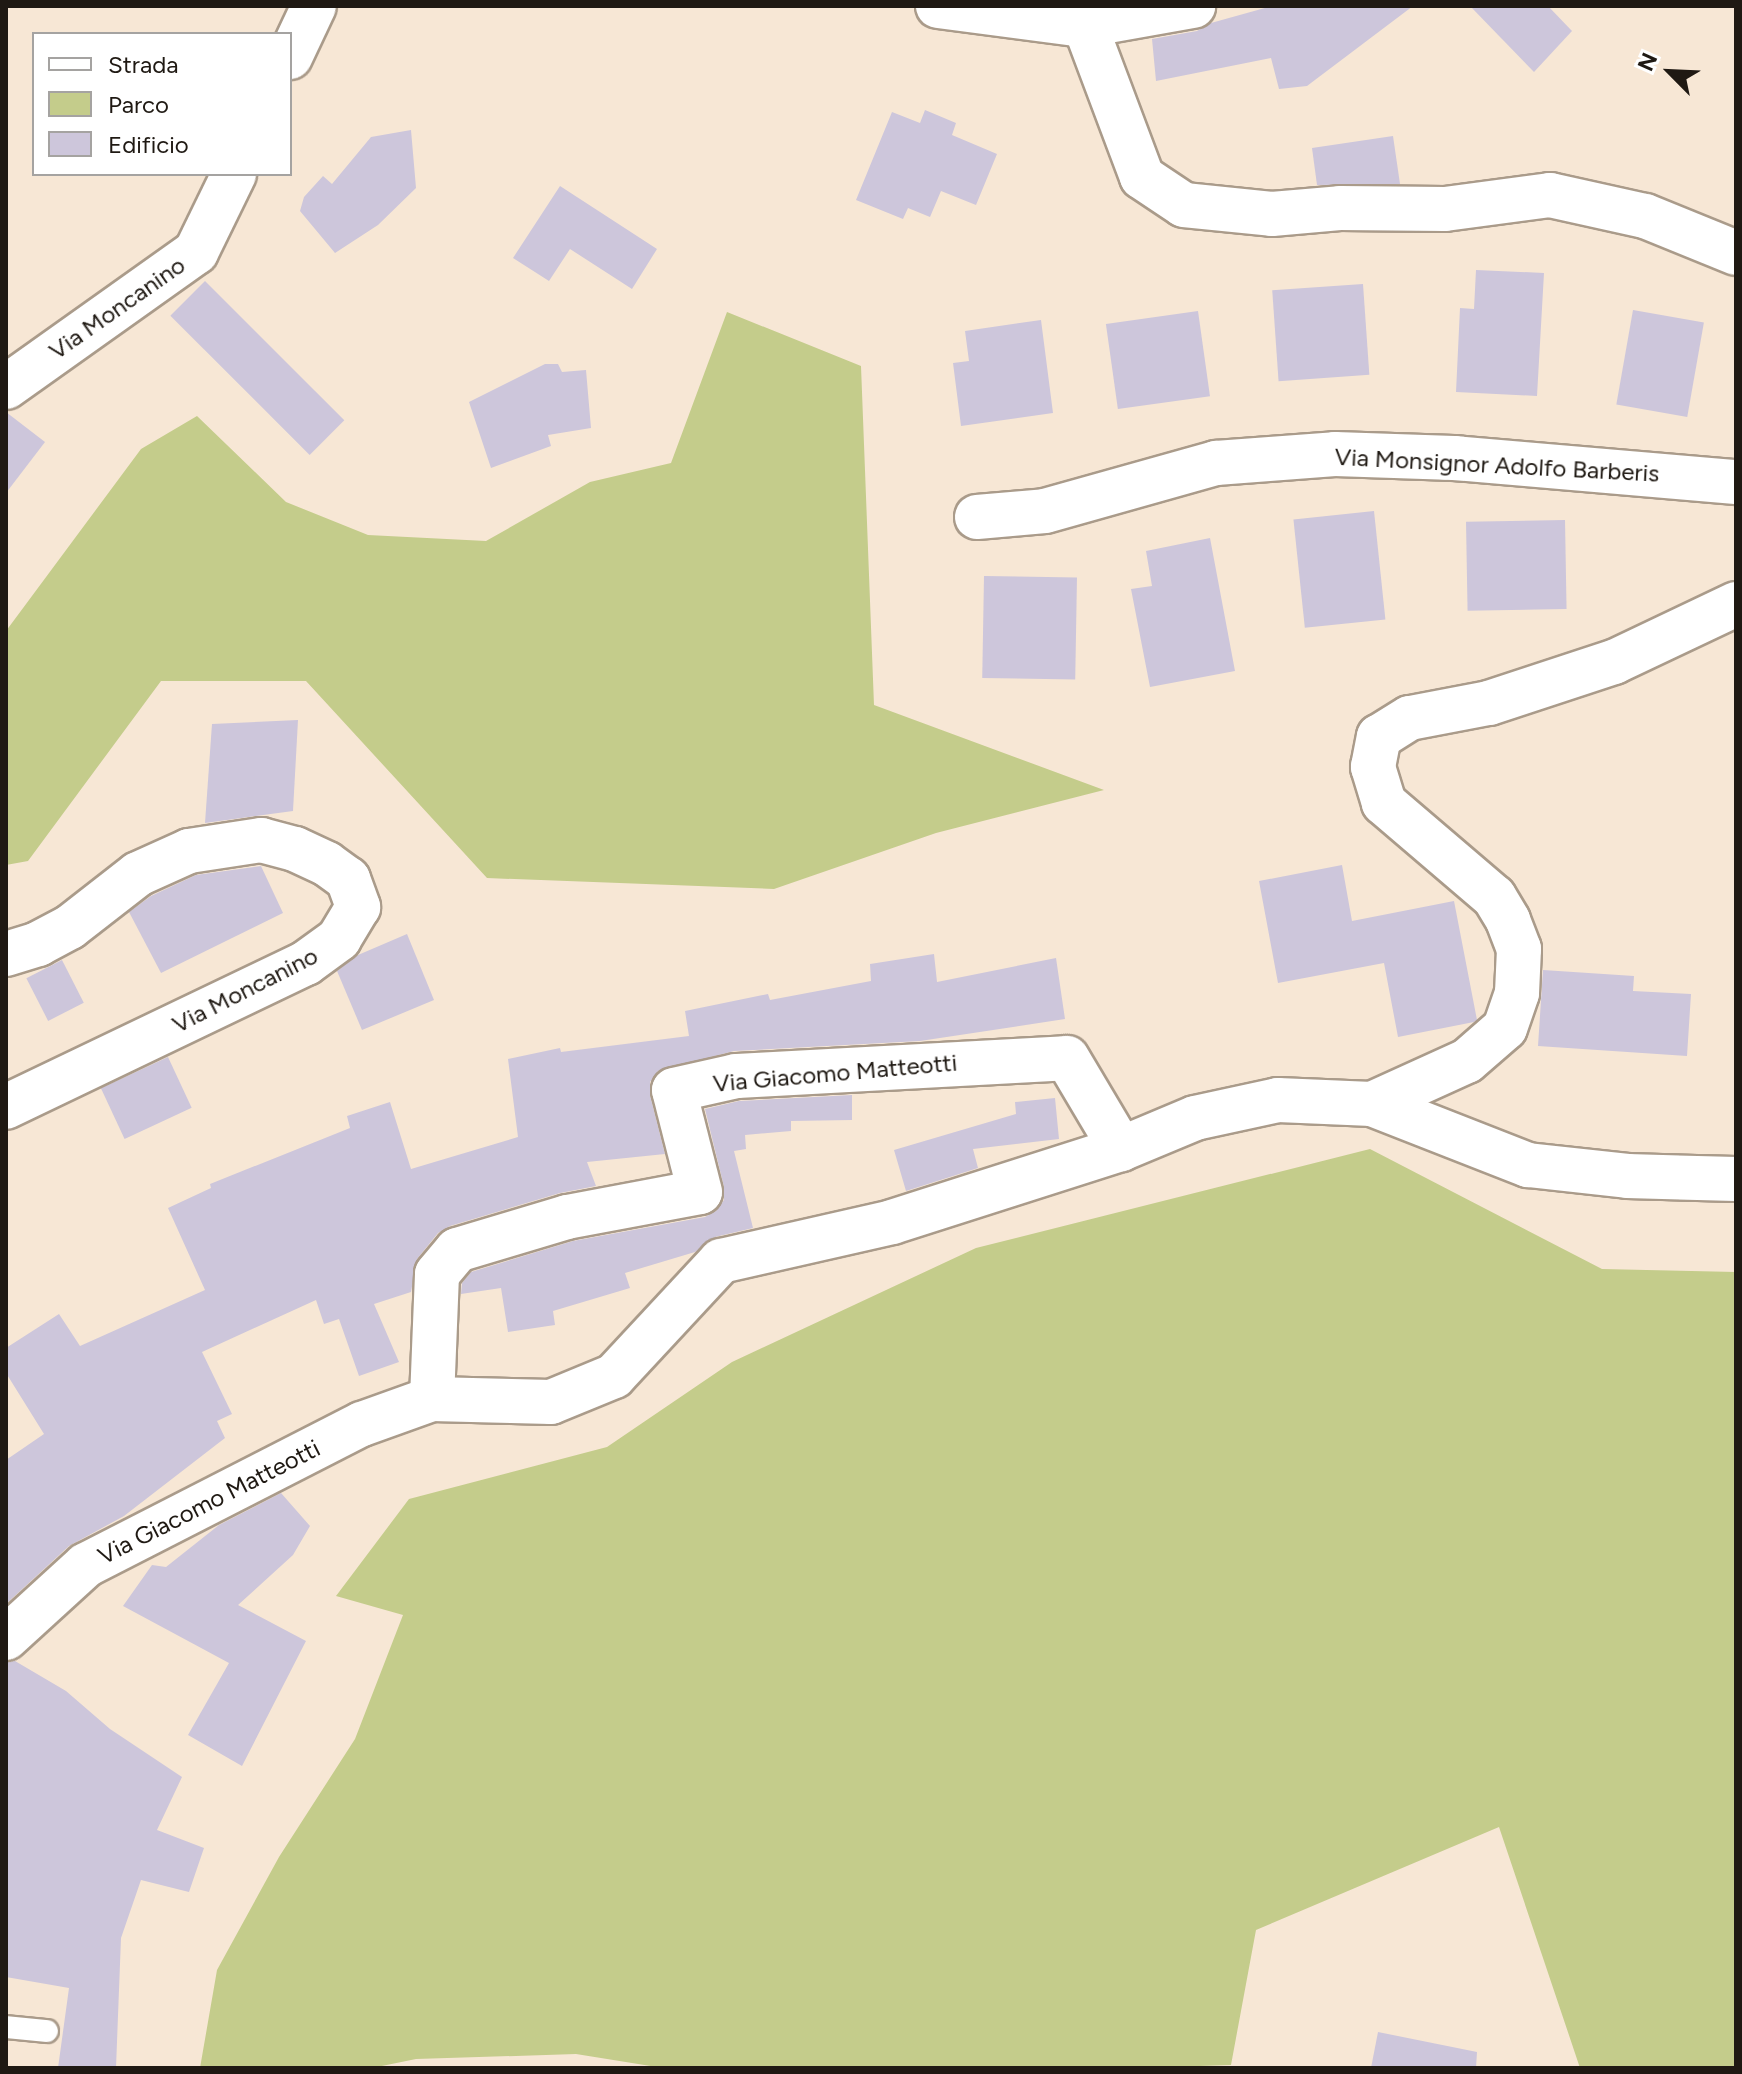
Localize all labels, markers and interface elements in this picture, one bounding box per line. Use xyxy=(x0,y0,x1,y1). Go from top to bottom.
legend xyxy=(32,32,292,176)
north arrow xyxy=(1630,32,1710,112)
text: N xyxy=(1632,49,1663,75)
text: Strada xyxy=(108,50,178,79)
text: Parco xyxy=(108,90,169,119)
text: Edificio xyxy=(108,130,189,159)
street label: Via Moncanino xyxy=(43,250,191,366)
street label: Via Monsignor Adolfo Barberis xyxy=(1334,442,1660,488)
street label: Via Moncanino xyxy=(167,941,323,1039)
street label: Via Giacomo Matteotti xyxy=(712,1048,958,1098)
street label: Via Giacomo Matteotti xyxy=(93,1434,325,1570)

